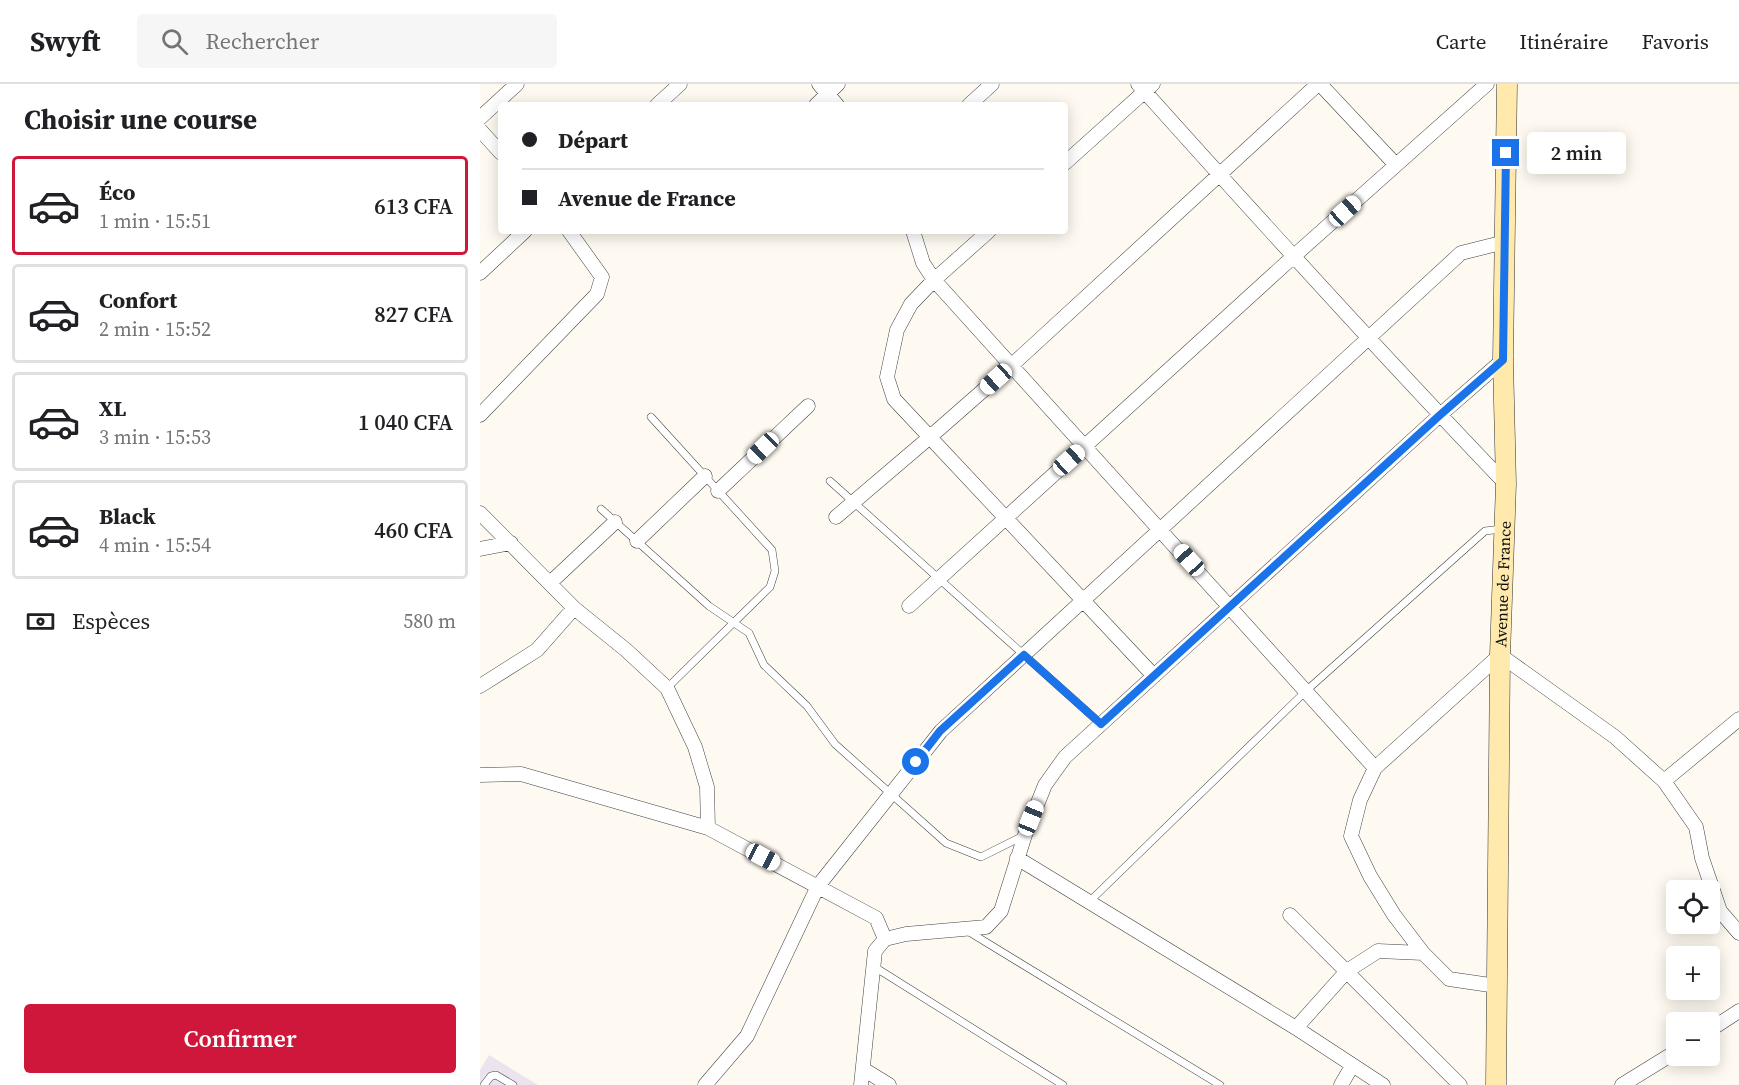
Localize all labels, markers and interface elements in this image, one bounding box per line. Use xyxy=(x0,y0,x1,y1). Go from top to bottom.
search box xyxy=(137,14,557,68)
text: Swyft xyxy=(30,22,101,60)
icon: search xyxy=(158,25,191,58)
text: Rechercher xyxy=(206,26,319,56)
text: Carte xyxy=(1436,27,1486,56)
text: Itinéraire xyxy=(1519,27,1608,56)
text: Favoris xyxy=(1641,27,1709,56)
text: Choisir une course xyxy=(24,101,257,138)
text: Départ xyxy=(558,125,628,155)
callout: 2 min xyxy=(1527,132,1626,174)
route end xyxy=(1492,139,1519,166)
text: 2 min xyxy=(1551,139,1602,167)
text: Éco xyxy=(99,177,136,207)
icon: car xyxy=(27,179,81,233)
text: Avenue de France xyxy=(558,183,736,213)
text: 613 CFA xyxy=(374,191,453,221)
car xyxy=(1326,192,1364,230)
text: 1 min · 15:51 xyxy=(99,207,211,235)
text: Confort xyxy=(99,285,177,315)
icon: car xyxy=(27,287,81,341)
text: 827 CFA xyxy=(374,299,453,329)
text: 2 min · 15:52 xyxy=(99,315,211,343)
car xyxy=(977,360,1015,398)
text: XL xyxy=(99,393,126,423)
icon: car xyxy=(27,395,81,449)
text: 1 040 CFA xyxy=(358,407,453,437)
text: 3 min · 15:53 xyxy=(99,423,211,451)
car xyxy=(744,429,782,467)
car xyxy=(1050,441,1088,479)
text: Black xyxy=(99,501,156,531)
icon: car xyxy=(27,503,81,557)
text: 460 CFA xyxy=(374,515,453,545)
street label: Avenue de France xyxy=(1489,520,1516,648)
text: 4 min · 15:54 xyxy=(99,531,211,559)
car xyxy=(1170,541,1208,579)
icon: cash xyxy=(24,605,57,638)
text: Espèces xyxy=(72,606,150,636)
text: 580 m xyxy=(403,607,456,635)
route start xyxy=(902,748,929,775)
car xyxy=(1016,798,1046,838)
car xyxy=(743,841,783,873)
map controls xyxy=(1666,880,1720,1066)
button: locate xyxy=(1666,880,1720,934)
button: + xyxy=(1666,946,1720,1000)
button: Confirmer xyxy=(24,1004,456,1073)
button: − xyxy=(1666,1012,1720,1066)

